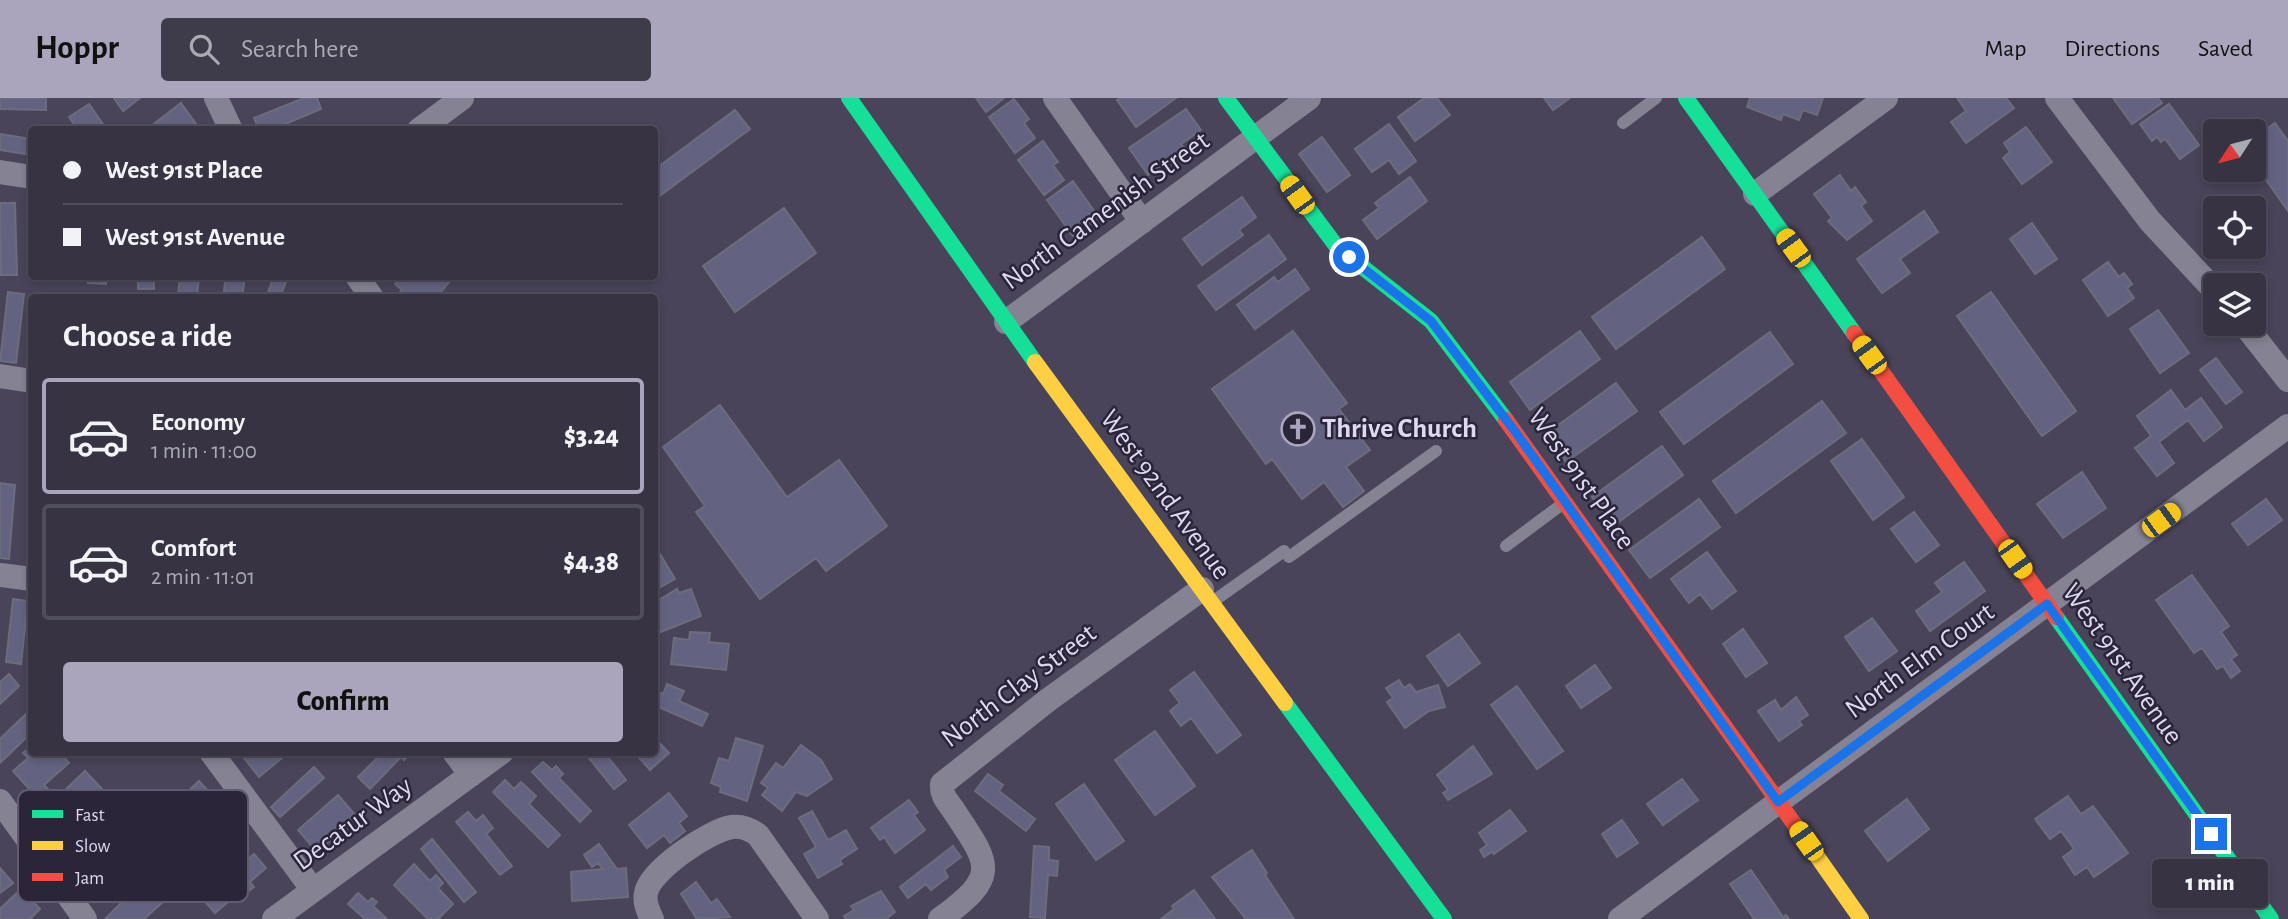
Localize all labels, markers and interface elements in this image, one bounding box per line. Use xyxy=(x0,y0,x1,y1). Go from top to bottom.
search box xyxy=(161,18,651,81)
icon: search xyxy=(185,30,223,68)
text: Hoppr xyxy=(35,32,119,65)
text: Search here xyxy=(241,36,359,62)
text: Map xyxy=(1984,37,2026,61)
text: Directions xyxy=(2064,37,2160,61)
text: Saved xyxy=(2198,37,2253,61)
north arrow xyxy=(2203,119,2266,182)
map controls xyxy=(2203,119,2266,336)
street label: North Camenish Street xyxy=(997,127,1215,295)
text: West 91st Place xyxy=(105,157,263,183)
car xyxy=(1277,172,1318,218)
button: locate xyxy=(2203,196,2266,259)
text: West 91st Avenue xyxy=(105,224,285,250)
car xyxy=(1773,225,1814,271)
route start xyxy=(1333,241,1365,273)
button: layers xyxy=(2203,273,2266,336)
text: Choose a ride xyxy=(63,320,232,352)
car xyxy=(1849,332,1890,378)
street label: West 91st Place xyxy=(1522,403,1640,555)
icon: car xyxy=(67,405,130,468)
street label: West 92nd Avenue xyxy=(1094,405,1236,585)
text: Economy xyxy=(151,409,245,435)
church icon: Thrive Church xyxy=(1279,410,1317,448)
place label: Thrive Church xyxy=(1322,415,1477,443)
text: $3.24 xyxy=(564,423,619,449)
text: 1 min · 11:00 xyxy=(151,440,257,463)
car xyxy=(2138,499,2185,541)
icon: car xyxy=(67,531,130,594)
text: Comfort xyxy=(151,535,236,561)
car xyxy=(1995,536,2036,582)
text: $4.38 xyxy=(563,549,619,575)
text: 2 min · 11:01 xyxy=(151,566,255,589)
street label: West 91st Avenue xyxy=(2056,579,2188,749)
street label: North Elm Court xyxy=(1840,598,2000,724)
street label: North Clay Street xyxy=(936,619,1102,753)
button: Confirm xyxy=(63,662,623,742)
street label: Decatur Way xyxy=(289,772,418,876)
legend xyxy=(18,790,248,902)
text: Fast xyxy=(75,806,105,825)
car xyxy=(1786,818,1827,864)
route end xyxy=(2195,818,2227,850)
text: Slow xyxy=(75,837,111,856)
callout: 1 min xyxy=(2153,858,2269,908)
text: Jam xyxy=(75,869,104,888)
text: 1 min xyxy=(2186,872,2234,895)

